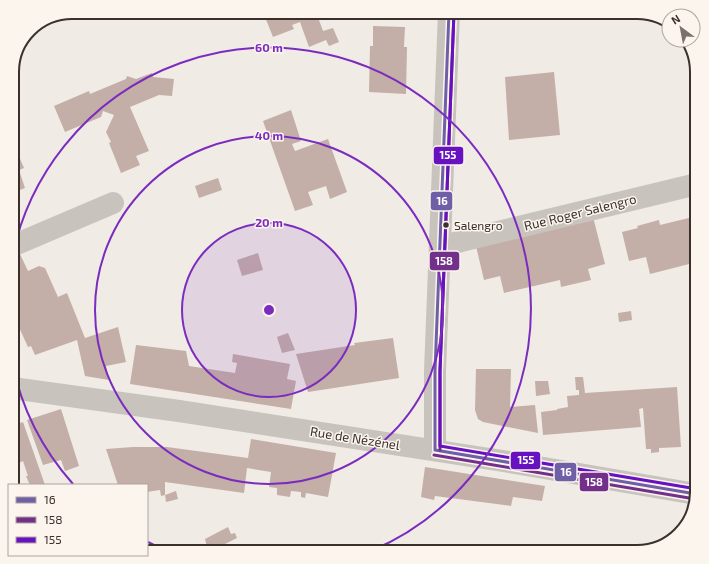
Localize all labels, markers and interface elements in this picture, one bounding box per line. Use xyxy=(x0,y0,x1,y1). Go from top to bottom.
north arrow xyxy=(661,8,701,48)
text: N xyxy=(669,11,682,27)
text: 60 m xyxy=(255,40,283,54)
text: 40 m xyxy=(255,128,283,142)
line badge: 155 xyxy=(433,146,464,165)
text: 155 xyxy=(440,148,456,161)
street label: Rue Roger Salengro xyxy=(522,190,638,234)
line badge: 16 xyxy=(430,191,453,211)
text: 16 xyxy=(436,194,448,207)
text: 20 m xyxy=(255,215,283,229)
place label: Salengro xyxy=(454,218,503,232)
marker: Salengro xyxy=(441,220,451,230)
line badge: 158 xyxy=(429,251,460,271)
text: 158 xyxy=(435,254,453,267)
centre of rings xyxy=(262,303,276,317)
street label: Rue de Nézénel xyxy=(309,423,401,453)
line badge: 155 xyxy=(510,451,541,470)
text: 155 xyxy=(518,453,534,466)
line badge: 16 xyxy=(554,462,577,482)
text: 16 xyxy=(560,465,572,478)
line badge: 158 xyxy=(579,472,609,492)
text: 158 xyxy=(585,475,603,488)
legend xyxy=(8,484,148,556)
text: 16 xyxy=(44,492,56,506)
text: 158 xyxy=(44,512,63,526)
text: 155 xyxy=(44,532,62,546)

